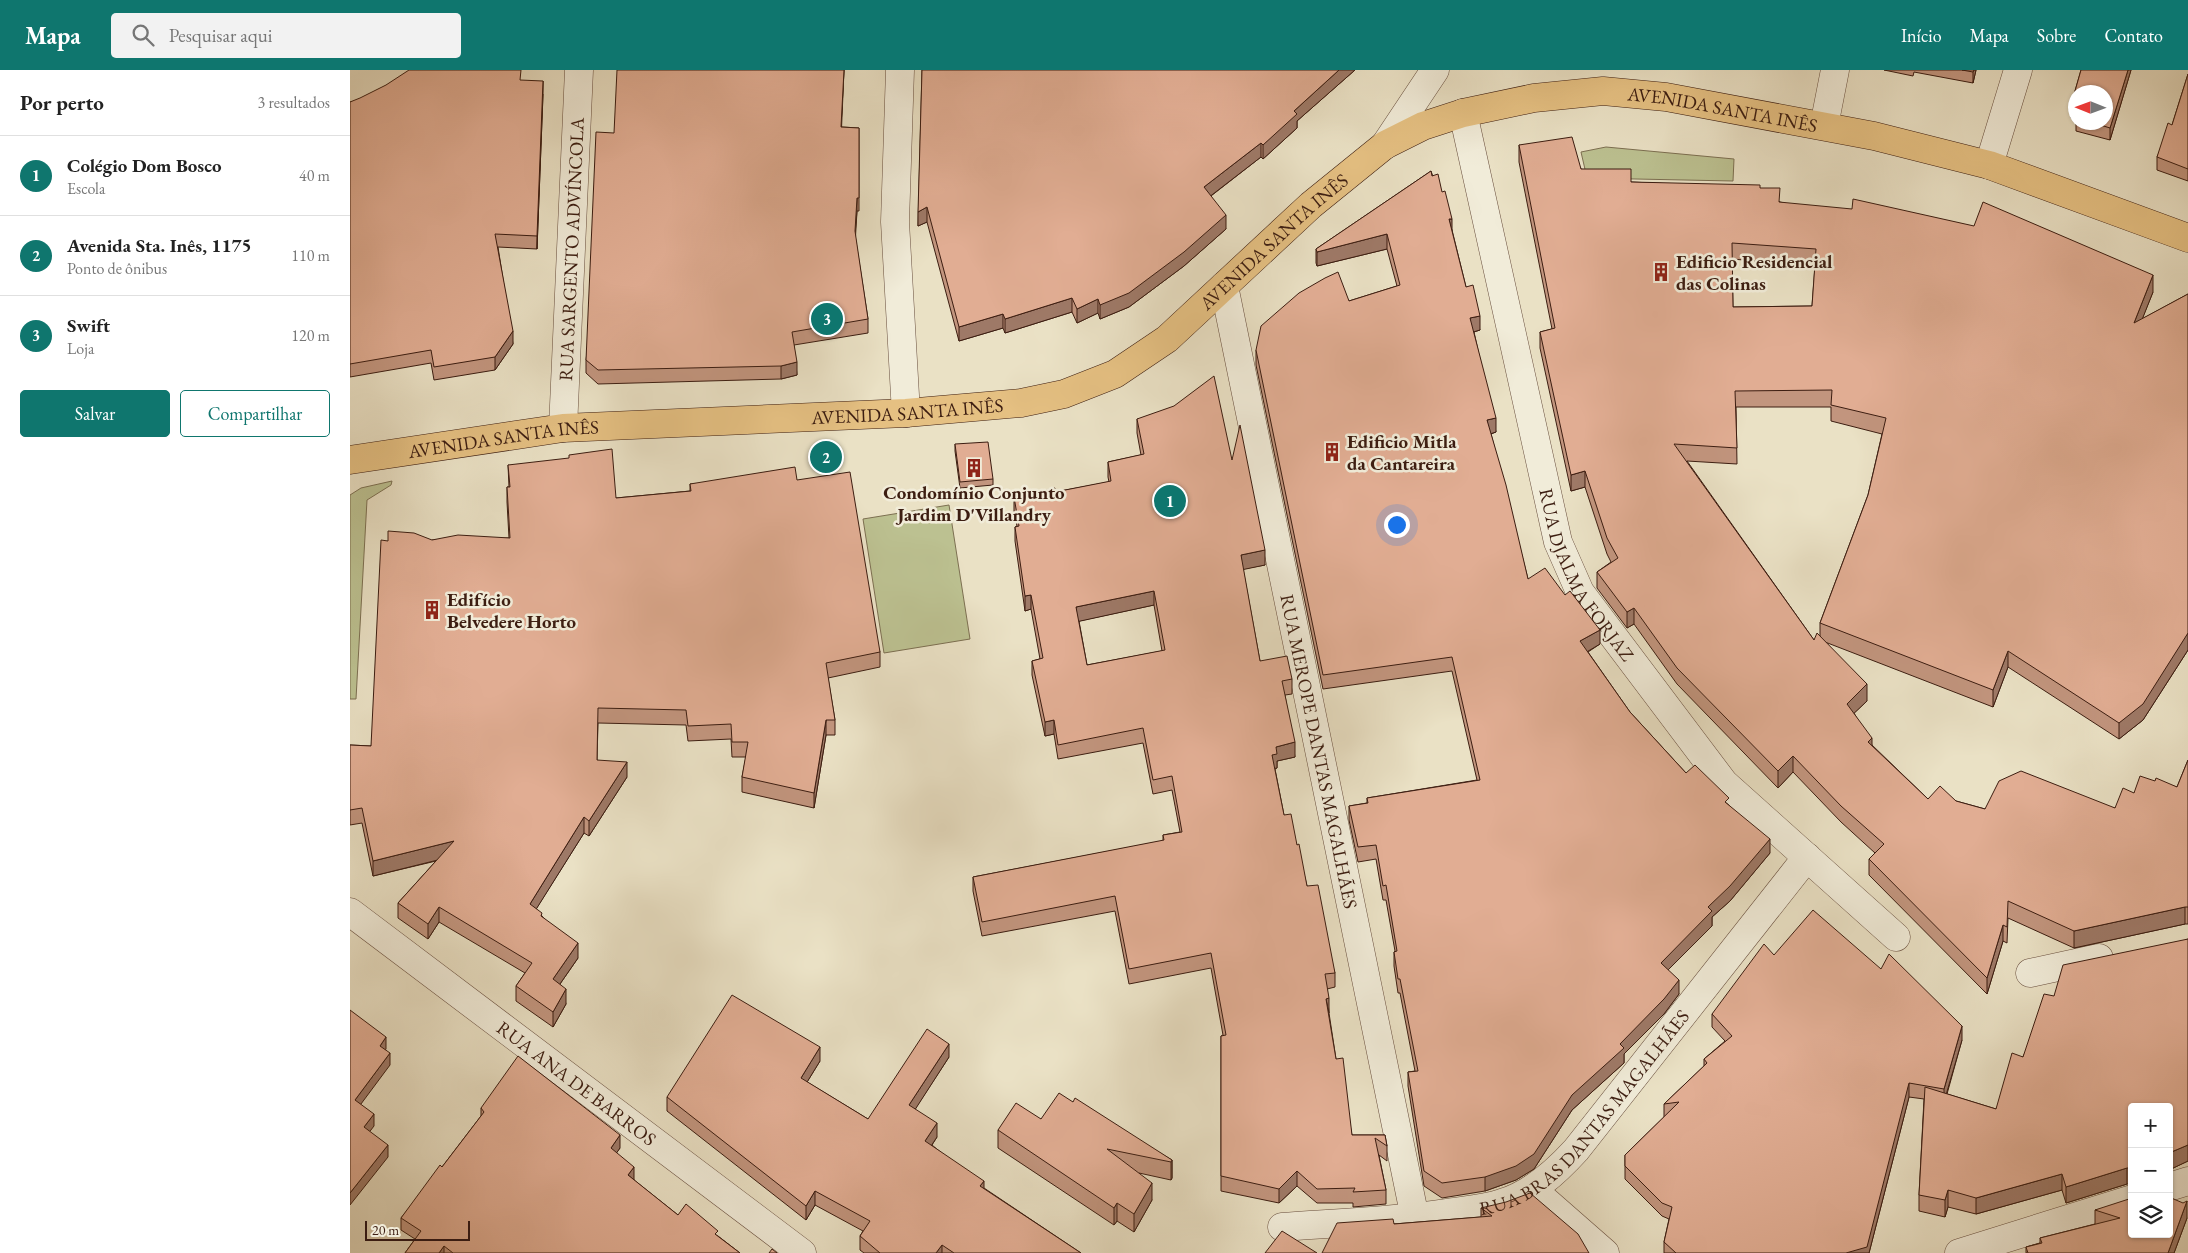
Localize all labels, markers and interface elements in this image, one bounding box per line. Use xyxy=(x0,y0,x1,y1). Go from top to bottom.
search box xyxy=(111,13,461,58)
text: Mapa xyxy=(25,20,81,51)
icon: search xyxy=(129,21,157,49)
text: Pesquisar aqui xyxy=(169,23,272,48)
text: Início xyxy=(1901,24,1942,47)
text: Mapa xyxy=(1970,24,2009,47)
text: Sobre xyxy=(2037,24,2076,47)
text: Contato xyxy=(2104,24,2163,47)
street label: AVENIDA SANTA INÊS xyxy=(1625,81,1820,138)
north arrow xyxy=(2068,85,2113,130)
text: Por perto xyxy=(20,89,104,116)
text: 3 resultados xyxy=(258,92,330,113)
street label: RUA SARGENTO ADVÍNCOLA xyxy=(553,116,589,382)
text: Colégio Dom Bosco xyxy=(67,153,221,178)
text: 1 xyxy=(32,165,40,186)
text: 40 m xyxy=(299,165,330,186)
street label: AVENIDA SANTA INÊS xyxy=(1193,167,1353,316)
text: Escola xyxy=(67,178,105,199)
text: Avenida Sta. Inês, 1175 xyxy=(67,233,252,258)
text: 2 xyxy=(32,245,40,266)
text: 110 m xyxy=(291,245,330,266)
place label: Edificio Residencial das Colinas xyxy=(1676,249,1833,296)
text: Ponto de ônibus xyxy=(67,258,167,279)
building icon: Edificio Residencial das Colinas xyxy=(1650,261,1672,283)
pin: 3 xyxy=(811,300,843,338)
text: Swift xyxy=(67,313,110,338)
text: 3 xyxy=(32,325,40,346)
text: 120 m xyxy=(291,325,330,346)
text: Loja xyxy=(67,338,94,359)
button: Salvar xyxy=(20,390,170,437)
button: Compartilhar xyxy=(180,390,330,437)
street label: AVENIDA SANTA INÊS xyxy=(810,392,1004,430)
street label: AVENIDA SANTA INÊS xyxy=(405,414,600,464)
place label: Edificio Mitla da Cantareira xyxy=(1347,429,1457,476)
pin: 2 xyxy=(810,438,842,476)
building icon: Edificio Mitla da Cantareira xyxy=(1321,441,1343,463)
building icon: Condomínio Conjunto Jardim D'Villandry xyxy=(963,457,985,479)
place label: Condomínio Conjunto Jardim D'Villandry xyxy=(883,480,1065,527)
pin: 1 xyxy=(1154,482,1186,520)
street label: RUA DJALMA FORJAZ xyxy=(1534,486,1640,666)
your location xyxy=(1384,512,1410,538)
place label: Edifício Belvedere Horto xyxy=(447,587,577,634)
street label: RUA MEROPE DANTAS MAGALHÃES xyxy=(1275,592,1364,911)
building icon: Edifício Belvedere Horto xyxy=(421,599,443,621)
street label: RUA BRAS DANTAS MAGALHÃES xyxy=(1477,1004,1695,1221)
street label: RUA ANA DE BARROS xyxy=(492,1015,662,1151)
map controls xyxy=(2128,1103,2173,1238)
button: + xyxy=(2128,1103,2173,1148)
button: − xyxy=(2128,1148,2173,1193)
button: layers xyxy=(2128,1193,2173,1238)
scale bar xyxy=(365,1218,470,1241)
text: 20 m xyxy=(372,1221,399,1239)

